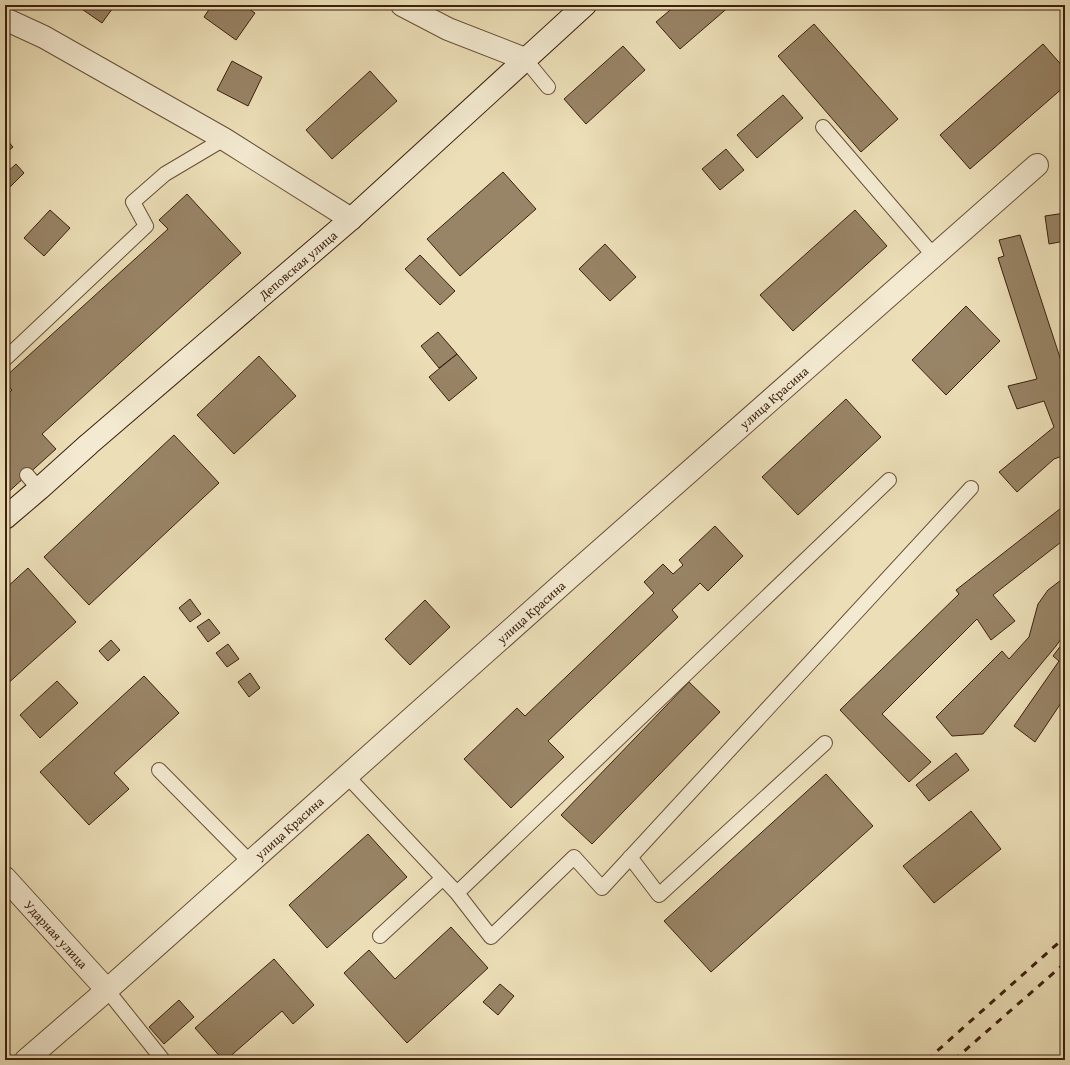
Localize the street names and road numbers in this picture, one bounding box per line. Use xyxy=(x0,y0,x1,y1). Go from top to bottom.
street label: Деповская улица xyxy=(254,225,342,305)
street label: улица Красина xyxy=(734,361,813,434)
street label: улица Красина xyxy=(492,576,570,649)
street label: улица Красина xyxy=(250,792,329,865)
street label: Ударная улица xyxy=(20,896,93,974)

